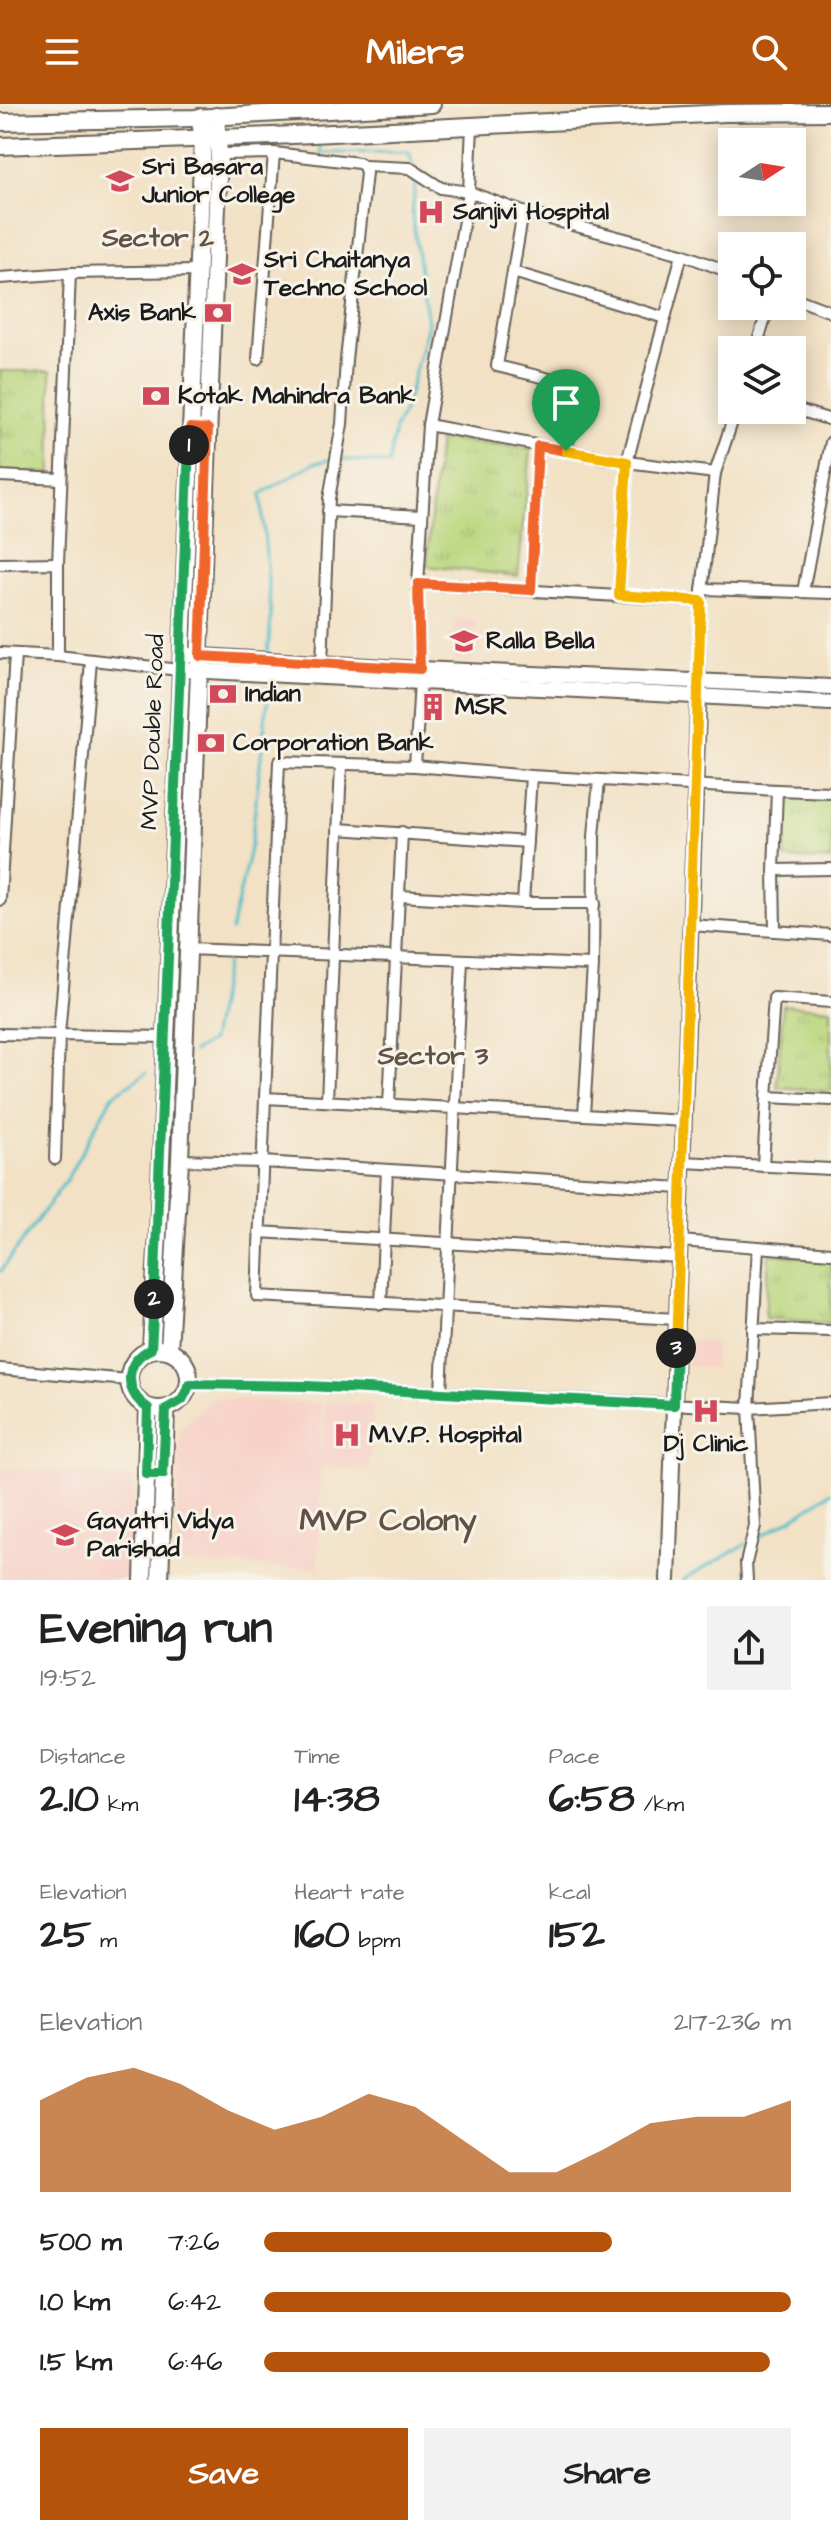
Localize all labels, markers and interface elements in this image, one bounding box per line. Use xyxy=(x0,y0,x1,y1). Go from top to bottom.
text: Milers xyxy=(366,27,465,78)
icon: menu xyxy=(40,30,84,74)
icon: search xyxy=(747,30,791,74)
north arrow xyxy=(718,128,806,216)
map controls xyxy=(718,128,806,424)
place label: Sri Basara Junior College xyxy=(141,150,295,213)
school or university icon: Sri Basara Junior College xyxy=(105,166,135,196)
place label: Sanjivi Hospital xyxy=(452,195,609,229)
hospital icon: Sanjivi Hospital xyxy=(416,197,446,227)
district label: Sector 2 xyxy=(101,220,214,256)
button: locate xyxy=(718,232,806,320)
place label: Sri Chaitanya Techno School xyxy=(263,243,428,305)
school or university icon: Sri Chaitanya Techno School xyxy=(227,259,257,289)
place label: Axis Bank xyxy=(88,296,196,330)
bank icon: Axis Bank xyxy=(203,298,233,328)
button: layers xyxy=(718,336,806,424)
pin xyxy=(532,369,600,451)
place label: Kotak Mahindra Bank xyxy=(178,379,416,413)
bank icon: Kotak Mahindra Bank xyxy=(141,381,171,411)
icon: arrive xyxy=(544,381,588,425)
pin: 1 xyxy=(169,425,209,465)
text: 1 xyxy=(188,429,190,460)
place label: Ralla Bella xyxy=(486,624,595,658)
school or university icon: Ralla Bella xyxy=(449,626,479,656)
street label: MVP Double Road xyxy=(133,633,173,831)
place label: Indian xyxy=(245,677,301,711)
bank icon: Indian xyxy=(208,679,238,709)
place label: MSR xyxy=(455,690,507,724)
building icon: MSR xyxy=(418,692,448,722)
place label: Corporation Bank xyxy=(233,726,434,760)
bank icon: Corporation Bank xyxy=(196,728,226,758)
district label: Sector 3 xyxy=(377,1038,489,1074)
pin: 2 xyxy=(134,1279,174,1319)
text: 2 xyxy=(148,1283,160,1314)
pin: 3 xyxy=(656,1328,696,1368)
text: 3 xyxy=(670,1332,682,1363)
hospital icon: Dj Clinic xyxy=(691,1396,721,1426)
place label: M.V.P. Hospital xyxy=(369,1418,522,1452)
hospital icon: M.V.P. Hospital xyxy=(332,1420,362,1450)
place label: Dj Clinic xyxy=(664,1427,748,1461)
district label: MVP Colony xyxy=(300,1498,477,1544)
place label: Gayatri Vidya Parishad xyxy=(87,1504,235,1566)
school or university icon: Gayatri Vidya Parishad xyxy=(50,1520,80,1550)
text: Evening run xyxy=(40,1599,272,1660)
button: share xyxy=(707,1606,791,1690)
text: 19:52 xyxy=(40,1660,96,1696)
text: Distance xyxy=(40,1741,126,1772)
text: Time xyxy=(294,1741,340,1772)
text: Pace xyxy=(549,1741,600,1772)
text: 2.10 xyxy=(40,1772,99,1827)
text: 14:38 xyxy=(294,1772,380,1827)
text: 6:58 xyxy=(549,1772,635,1827)
text: km xyxy=(99,1789,138,1820)
text: /km xyxy=(635,1789,684,1820)
text: Elevation xyxy=(40,1877,127,1908)
text: Heart rate xyxy=(294,1877,405,1908)
text: kcal xyxy=(549,1877,591,1908)
text: 25 xyxy=(40,1908,91,1963)
text: 160 xyxy=(294,1908,350,1963)
text: 152 xyxy=(549,1908,605,1963)
text: m xyxy=(91,1925,117,1956)
text: bpm xyxy=(350,1925,400,1956)
text: Elevation xyxy=(40,2004,142,2040)
text: 217–236 m xyxy=(674,2004,791,2040)
text: 500 m xyxy=(40,2224,122,2260)
text: 7:26 xyxy=(168,2224,220,2260)
text: 1.0 km xyxy=(40,2284,110,2320)
text: 6:42 xyxy=(168,2284,221,2320)
text: 1.5 km xyxy=(40,2344,112,2380)
text: 6:46 xyxy=(168,2344,223,2380)
button: Save xyxy=(40,2428,408,2520)
button: Share xyxy=(424,2428,791,2520)

